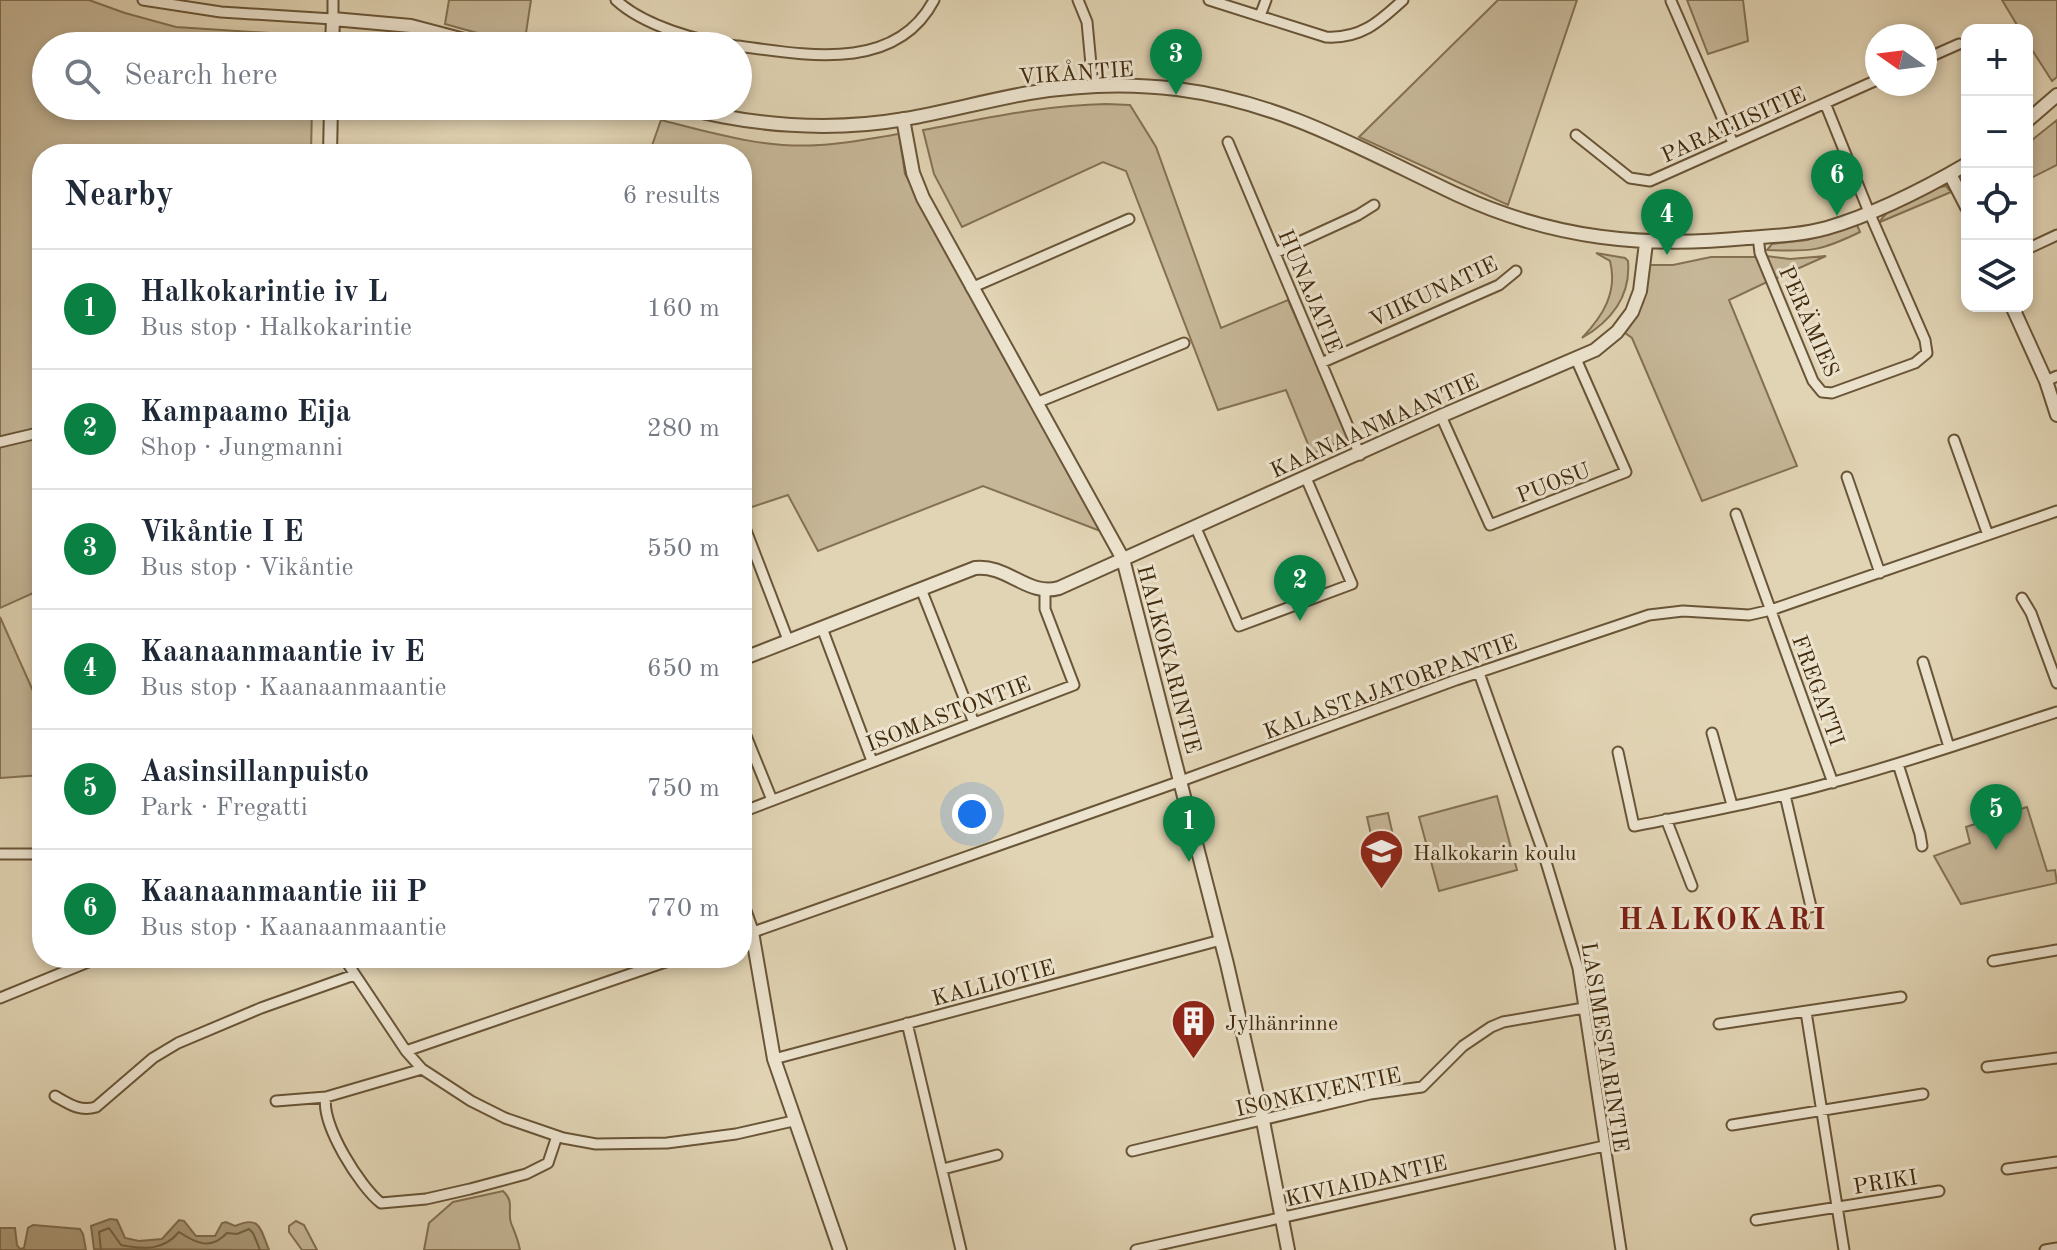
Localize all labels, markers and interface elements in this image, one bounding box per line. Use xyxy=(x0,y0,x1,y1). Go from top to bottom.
north arrow xyxy=(1865,24,1937,96)
map controls xyxy=(1961,24,2033,312)
button: + xyxy=(1961,24,2033,96)
pin: 3 xyxy=(1150,29,1202,95)
search box xyxy=(32,32,752,120)
icon: search xyxy=(60,54,104,98)
street label: VIKÅNTIE xyxy=(1018,56,1135,89)
text: Search here xyxy=(124,61,278,91)
street label: PARATIISITIE xyxy=(1658,84,1809,168)
button: − xyxy=(1961,96,2033,168)
pin: 6 xyxy=(1811,150,1863,216)
button: locate xyxy=(1961,168,2033,240)
text: Nearby xyxy=(64,179,174,213)
text: 6 results xyxy=(622,183,720,209)
pin: 4 xyxy=(1641,189,1693,255)
street label: HUNAJATIE xyxy=(1273,227,1345,357)
button: layers xyxy=(1961,240,2033,312)
street label: VIIKUNATIE xyxy=(1366,254,1501,332)
street label: PERÄMIES xyxy=(1774,262,1845,380)
text: Halkokarintie iv L xyxy=(140,278,387,308)
text: 1 xyxy=(82,296,98,322)
text: 160 m xyxy=(647,296,720,322)
text: Bus stop · Halkokarintie xyxy=(140,315,412,341)
street label: KAANAANMAANTIE xyxy=(1267,371,1482,483)
text: Kampaamo Eija xyxy=(140,398,351,428)
text: 2 xyxy=(82,416,98,442)
text: 280 m xyxy=(647,416,720,442)
text: Shop · Jungmanni xyxy=(140,435,343,461)
street label: PUOSU xyxy=(1514,460,1593,508)
text: Vikåntie I E xyxy=(140,518,304,548)
text: 3 xyxy=(82,536,98,562)
text: 550 m xyxy=(647,536,720,562)
text: Bus stop · Vikåntie xyxy=(140,555,353,581)
pin: 2 xyxy=(1274,555,1326,621)
street label: HALKOKARINTIE xyxy=(1132,563,1204,756)
street label: KALASTAJATORPANTIE xyxy=(1261,632,1520,744)
street label: FREGATTI xyxy=(1787,632,1847,749)
text: Kaanaanmaantie iv E xyxy=(140,638,425,668)
text: 4 xyxy=(82,656,98,682)
text: 650 m xyxy=(647,656,720,682)
street label: ISOMASTONTIE xyxy=(863,673,1034,756)
text: Bus stop · Kaanaanmaantie xyxy=(140,675,447,701)
text: Aasinsillanpuisto xyxy=(140,758,369,788)
text: 5 xyxy=(82,776,98,802)
text: 750 m xyxy=(647,776,720,802)
pin: 5 xyxy=(1970,784,2022,850)
your location xyxy=(952,794,992,834)
text: Park · Fregatti xyxy=(140,795,308,821)
pin: 1 xyxy=(1163,796,1215,862)
school or university icon: Halkokarin koulu xyxy=(1358,828,1406,891)
place label: Halkokarin koulu xyxy=(1413,843,1577,865)
text: Kaanaanmaantie iii P xyxy=(140,878,427,908)
text: 6 xyxy=(82,896,98,922)
text: 770 m xyxy=(647,896,720,922)
district label: HALKOKARI xyxy=(1618,906,1828,936)
text: Bus stop · Kaanaanmaantie xyxy=(140,915,447,941)
street label: LASIMESTARINTIE xyxy=(1577,941,1632,1154)
street label: KALLIOTIE xyxy=(930,957,1057,1011)
building icon: Jylhänrinne xyxy=(1170,998,1218,1061)
place label: Jylhänrinne xyxy=(1225,1013,1338,1035)
street label: ISONKIVENTIE xyxy=(1234,1065,1403,1121)
street label: KIVIAIDANTIE xyxy=(1283,1153,1450,1211)
street label: PRIKI xyxy=(1852,1167,1919,1199)

